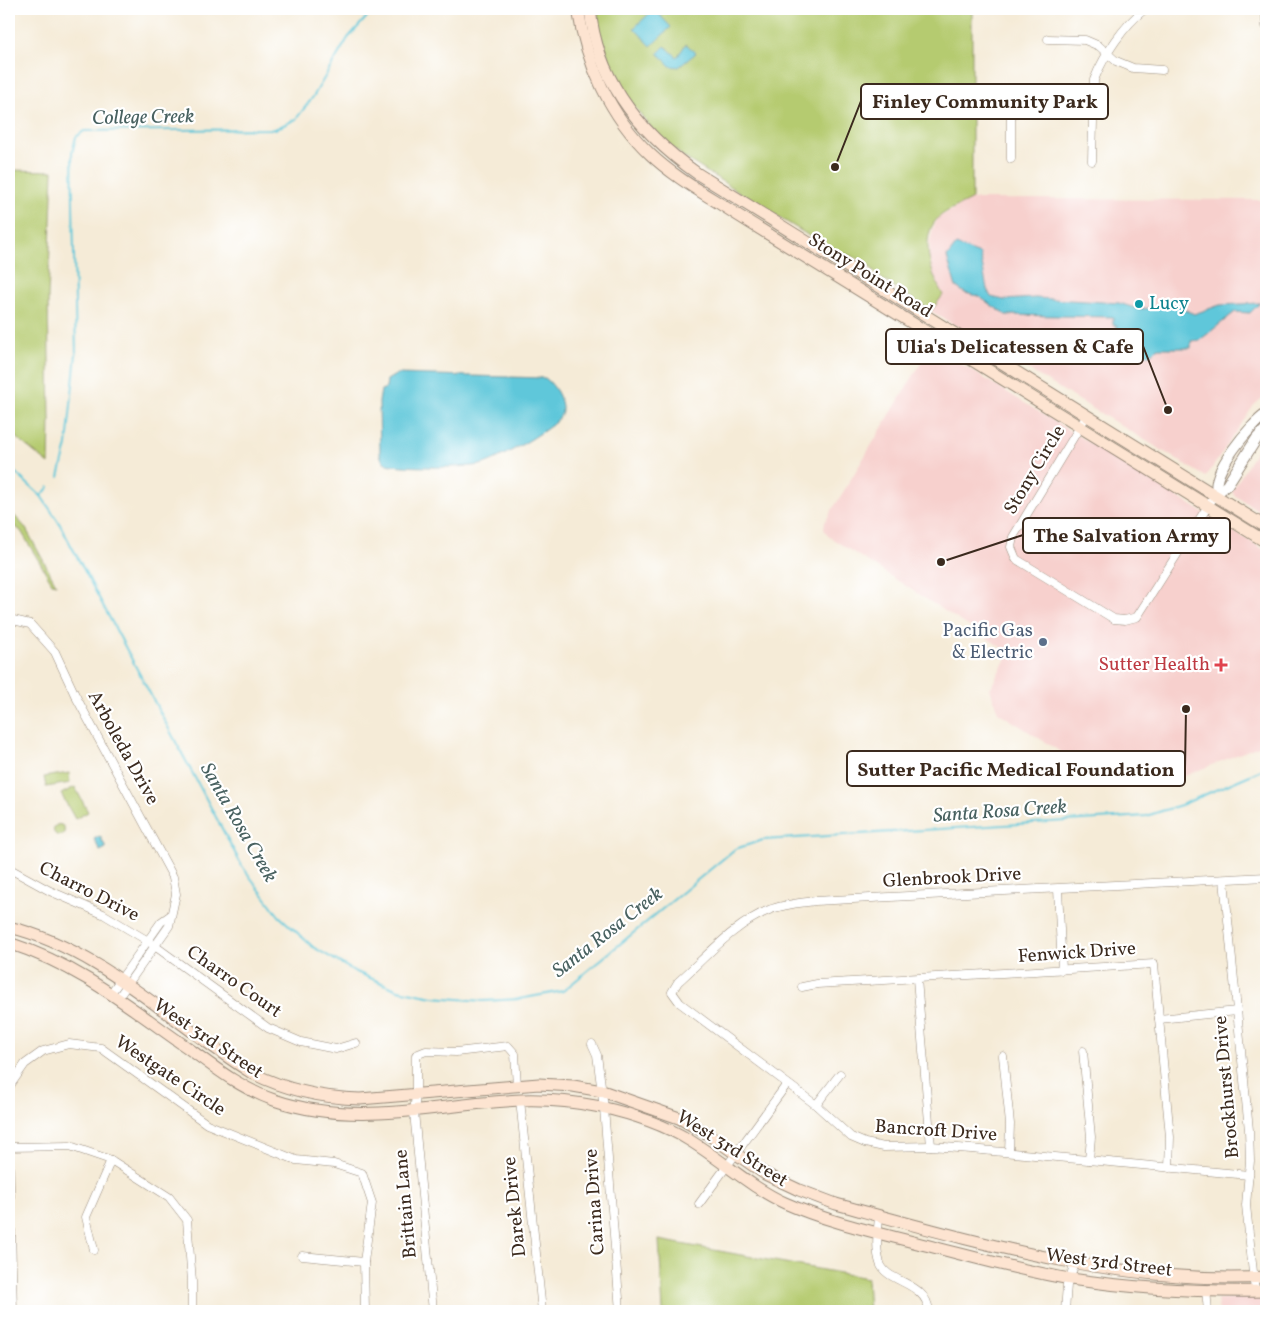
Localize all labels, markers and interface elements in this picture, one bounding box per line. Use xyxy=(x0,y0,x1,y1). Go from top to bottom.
callout: Finley Community Park xyxy=(861,84,1108,119)
text: Finley Community Park xyxy=(872,89,1098,117)
water label: College Creek xyxy=(92,103,194,133)
street label: Stony Point Road xyxy=(803,227,937,325)
place label: Lucy xyxy=(1149,291,1189,317)
marker: Lucy xyxy=(1133,298,1145,310)
callout: Ulia's Delicatessen & Cafe xyxy=(886,329,1143,364)
text: Ulia's Delicatessen & Cafe xyxy=(896,334,1134,362)
street label: Stony Circle xyxy=(998,420,1072,520)
callout: The Salvation Army xyxy=(1023,518,1230,553)
text: The Salvation Army xyxy=(1033,523,1219,551)
place label: Pacific Gas & Electric xyxy=(943,618,1033,666)
marker: Pacific Gas & Electric xyxy=(1037,636,1049,648)
place label: Sutter Health xyxy=(1099,652,1210,678)
marker: Sutter Health xyxy=(1214,658,1228,672)
street label: Arboleda Drive xyxy=(81,686,165,810)
callout: Sutter Pacific Medical Foundation xyxy=(847,751,1185,786)
text: Sutter Pacific Medical Foundation xyxy=(857,757,1175,785)
water label: Santa Rosa Creek xyxy=(192,758,284,888)
water label: Santa Rosa Creek xyxy=(932,793,1068,831)
street label: Charro Drive xyxy=(34,856,144,928)
street label: Glenbrook Drive xyxy=(882,861,1022,895)
water label: Santa Rosa Creek xyxy=(547,881,669,985)
street label: Fenwick Drive xyxy=(1017,936,1137,970)
street label: Charro Court xyxy=(181,940,287,1025)
street label: West 3rd Street xyxy=(148,993,268,1086)
street label: Brockhurst Drive xyxy=(1208,1014,1246,1160)
street label: Westgate Circle xyxy=(110,1029,230,1123)
street label: West 3rd Street xyxy=(671,1104,793,1194)
street label: Bancroft Drive xyxy=(874,1114,998,1148)
street label: Brittain Lane xyxy=(388,1148,424,1260)
street label: Carina Drive xyxy=(578,1148,612,1256)
street label: Darek Drive xyxy=(497,1155,533,1259)
street label: West 3rd Street xyxy=(1044,1242,1174,1284)

